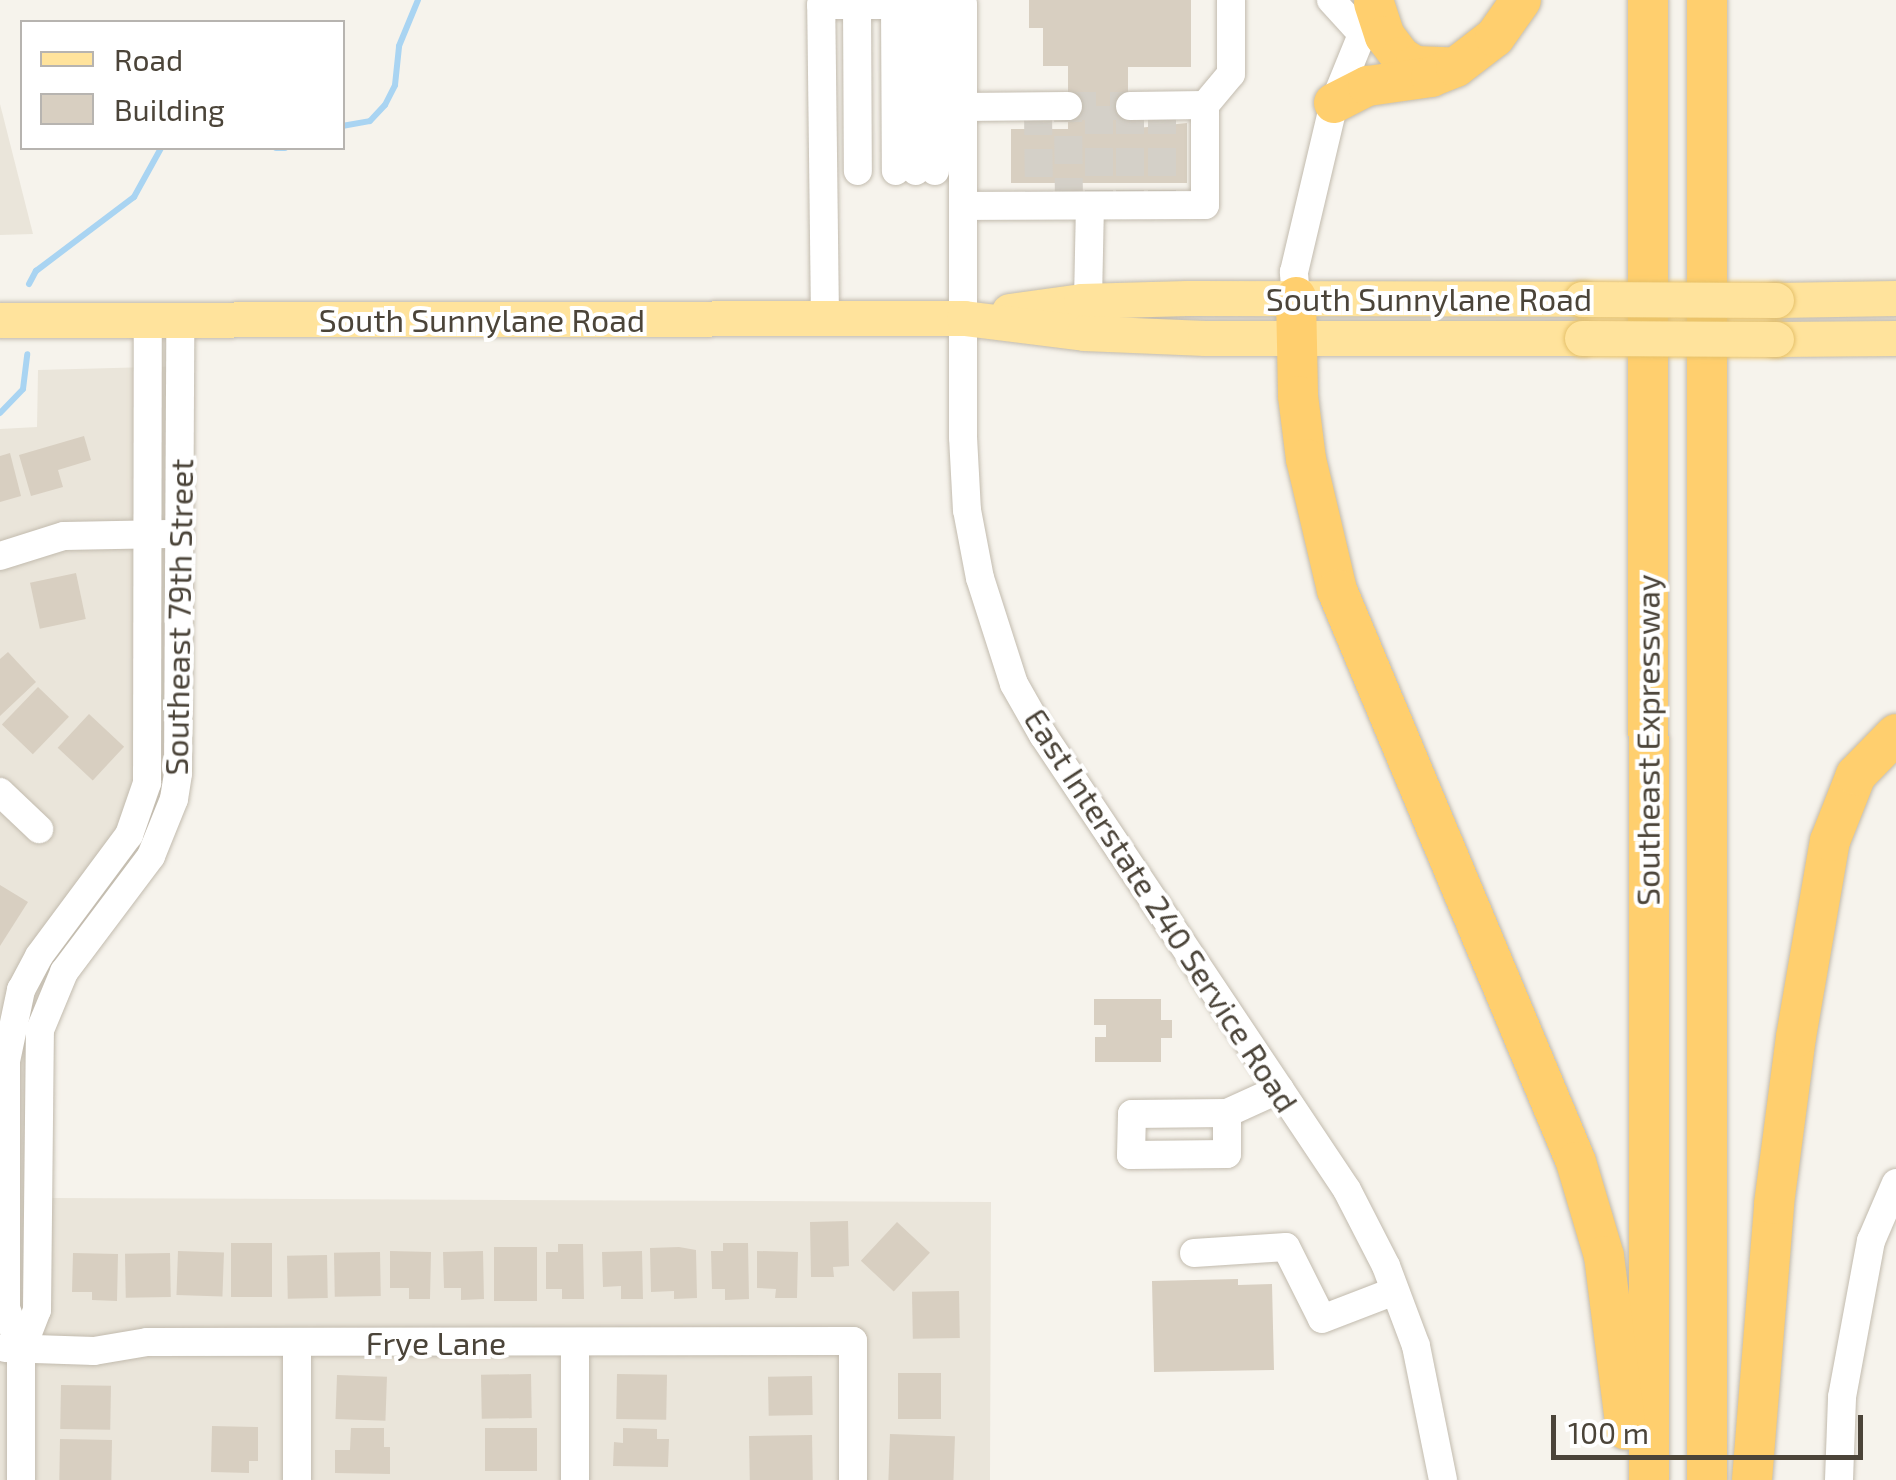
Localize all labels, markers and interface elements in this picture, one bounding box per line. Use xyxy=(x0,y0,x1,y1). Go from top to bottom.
legend xyxy=(20,20,345,150)
text: Road xyxy=(114,41,183,77)
text: Building xyxy=(114,91,225,127)
street label: South Sunnylane Road xyxy=(1266,279,1592,317)
street label: South Sunnylane Road xyxy=(319,300,645,338)
street label: Southeast 79th Street xyxy=(156,458,200,776)
street label: Southeast Expressway xyxy=(1628,574,1666,906)
street label: East Interstate 240 Service Road xyxy=(1017,701,1307,1119)
street label: Frye Lane xyxy=(366,1323,506,1361)
scale bar xyxy=(1556,1395,1868,1457)
text: 100 m xyxy=(1568,1414,1649,1450)

